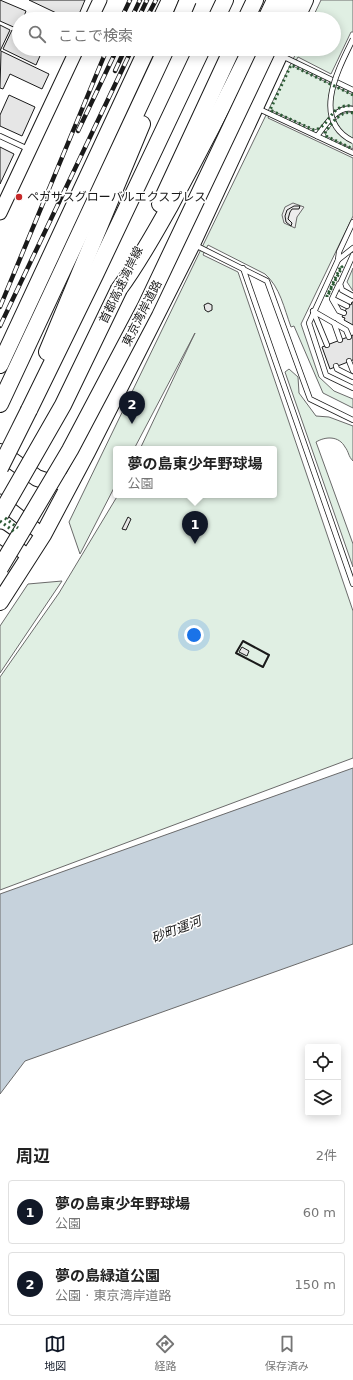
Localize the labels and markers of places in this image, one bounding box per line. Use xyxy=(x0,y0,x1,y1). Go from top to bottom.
place label: ペガサスグローバルエクスプレス xyxy=(27,190,206,204)
marker: ペガサスグローバルエクスプレス xyxy=(14,192,24,202)
pin: 2 xyxy=(119,391,145,424)
pin: 1 xyxy=(182,511,208,544)

